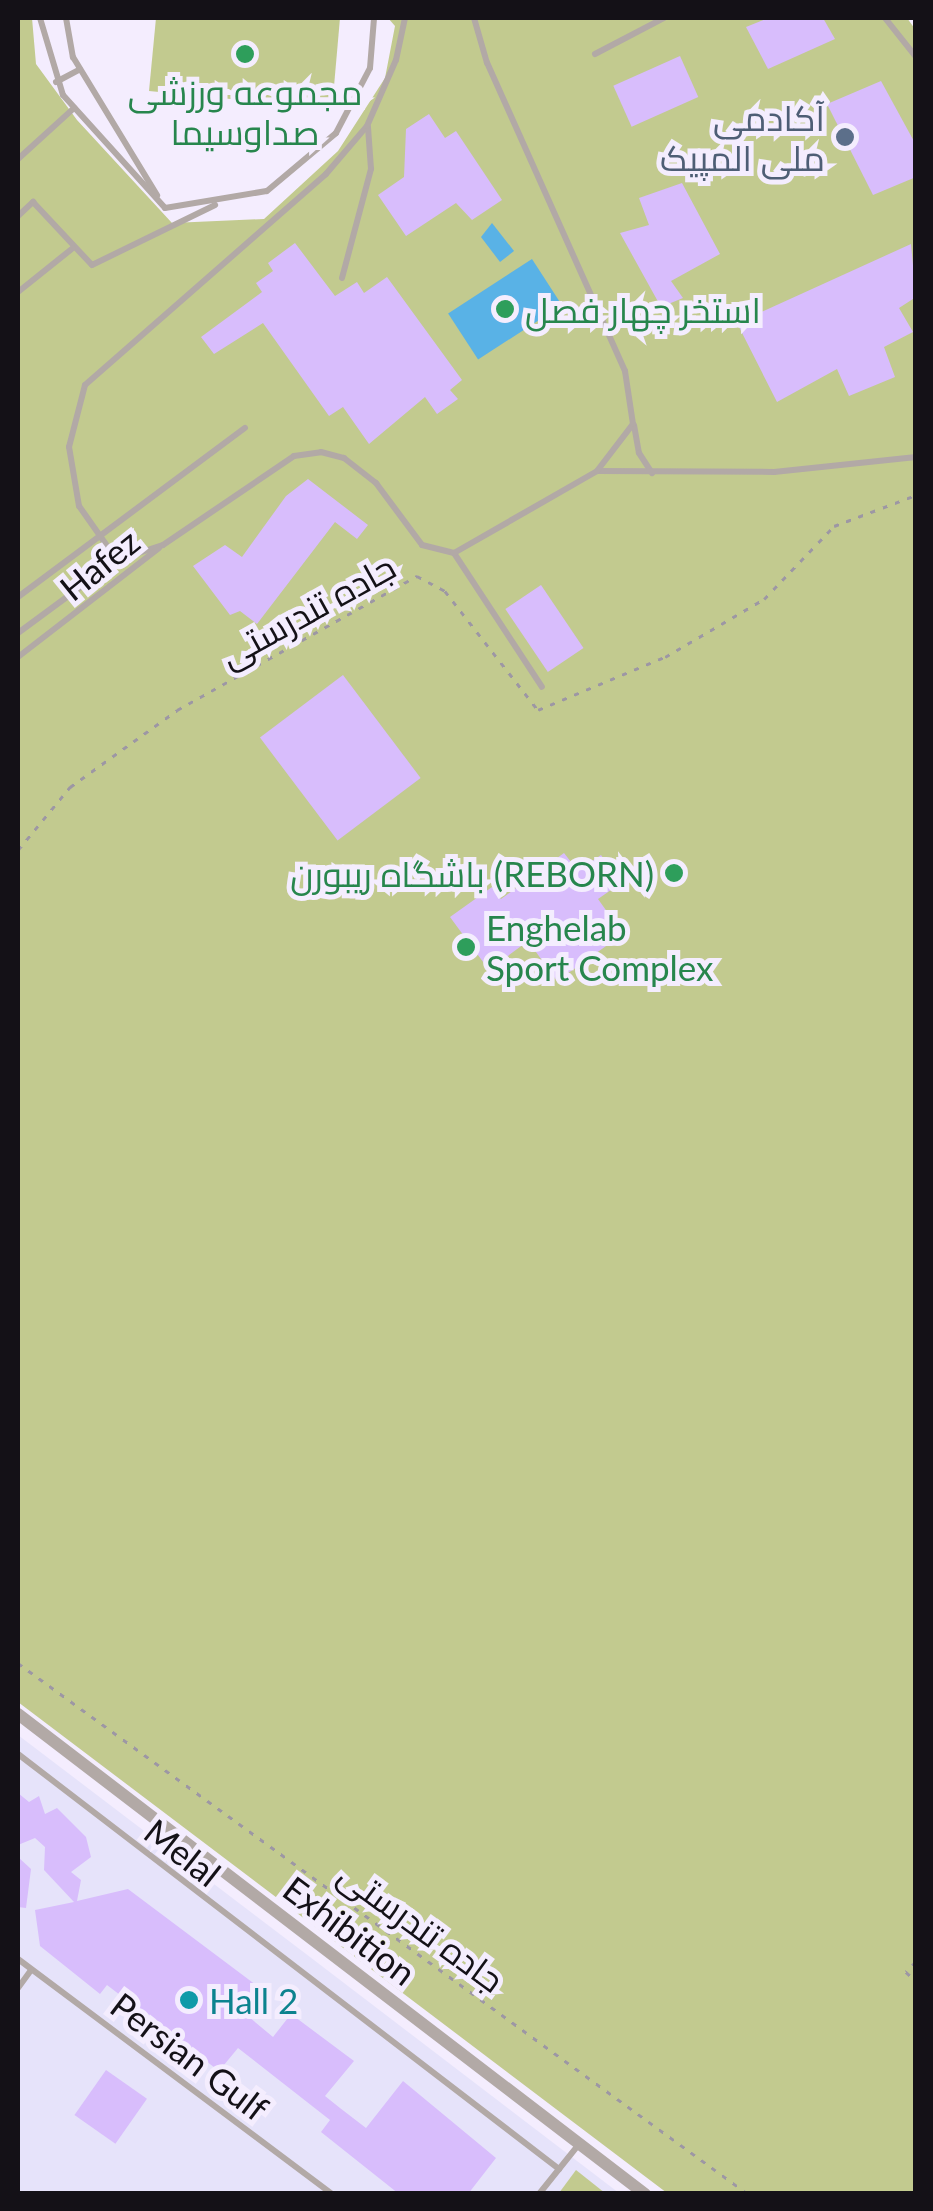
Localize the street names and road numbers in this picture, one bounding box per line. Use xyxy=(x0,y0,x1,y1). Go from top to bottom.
street label: Hafez xyxy=(51,520,147,608)
street label: جاده تندرستی xyxy=(212,545,402,675)
street label: Melal xyxy=(137,1809,229,1895)
street label: جاده تندرستی xyxy=(331,1852,513,2000)
street label: Exhibition xyxy=(276,1867,424,1993)
street label: Persian Gulf xyxy=(103,1983,277,2129)

